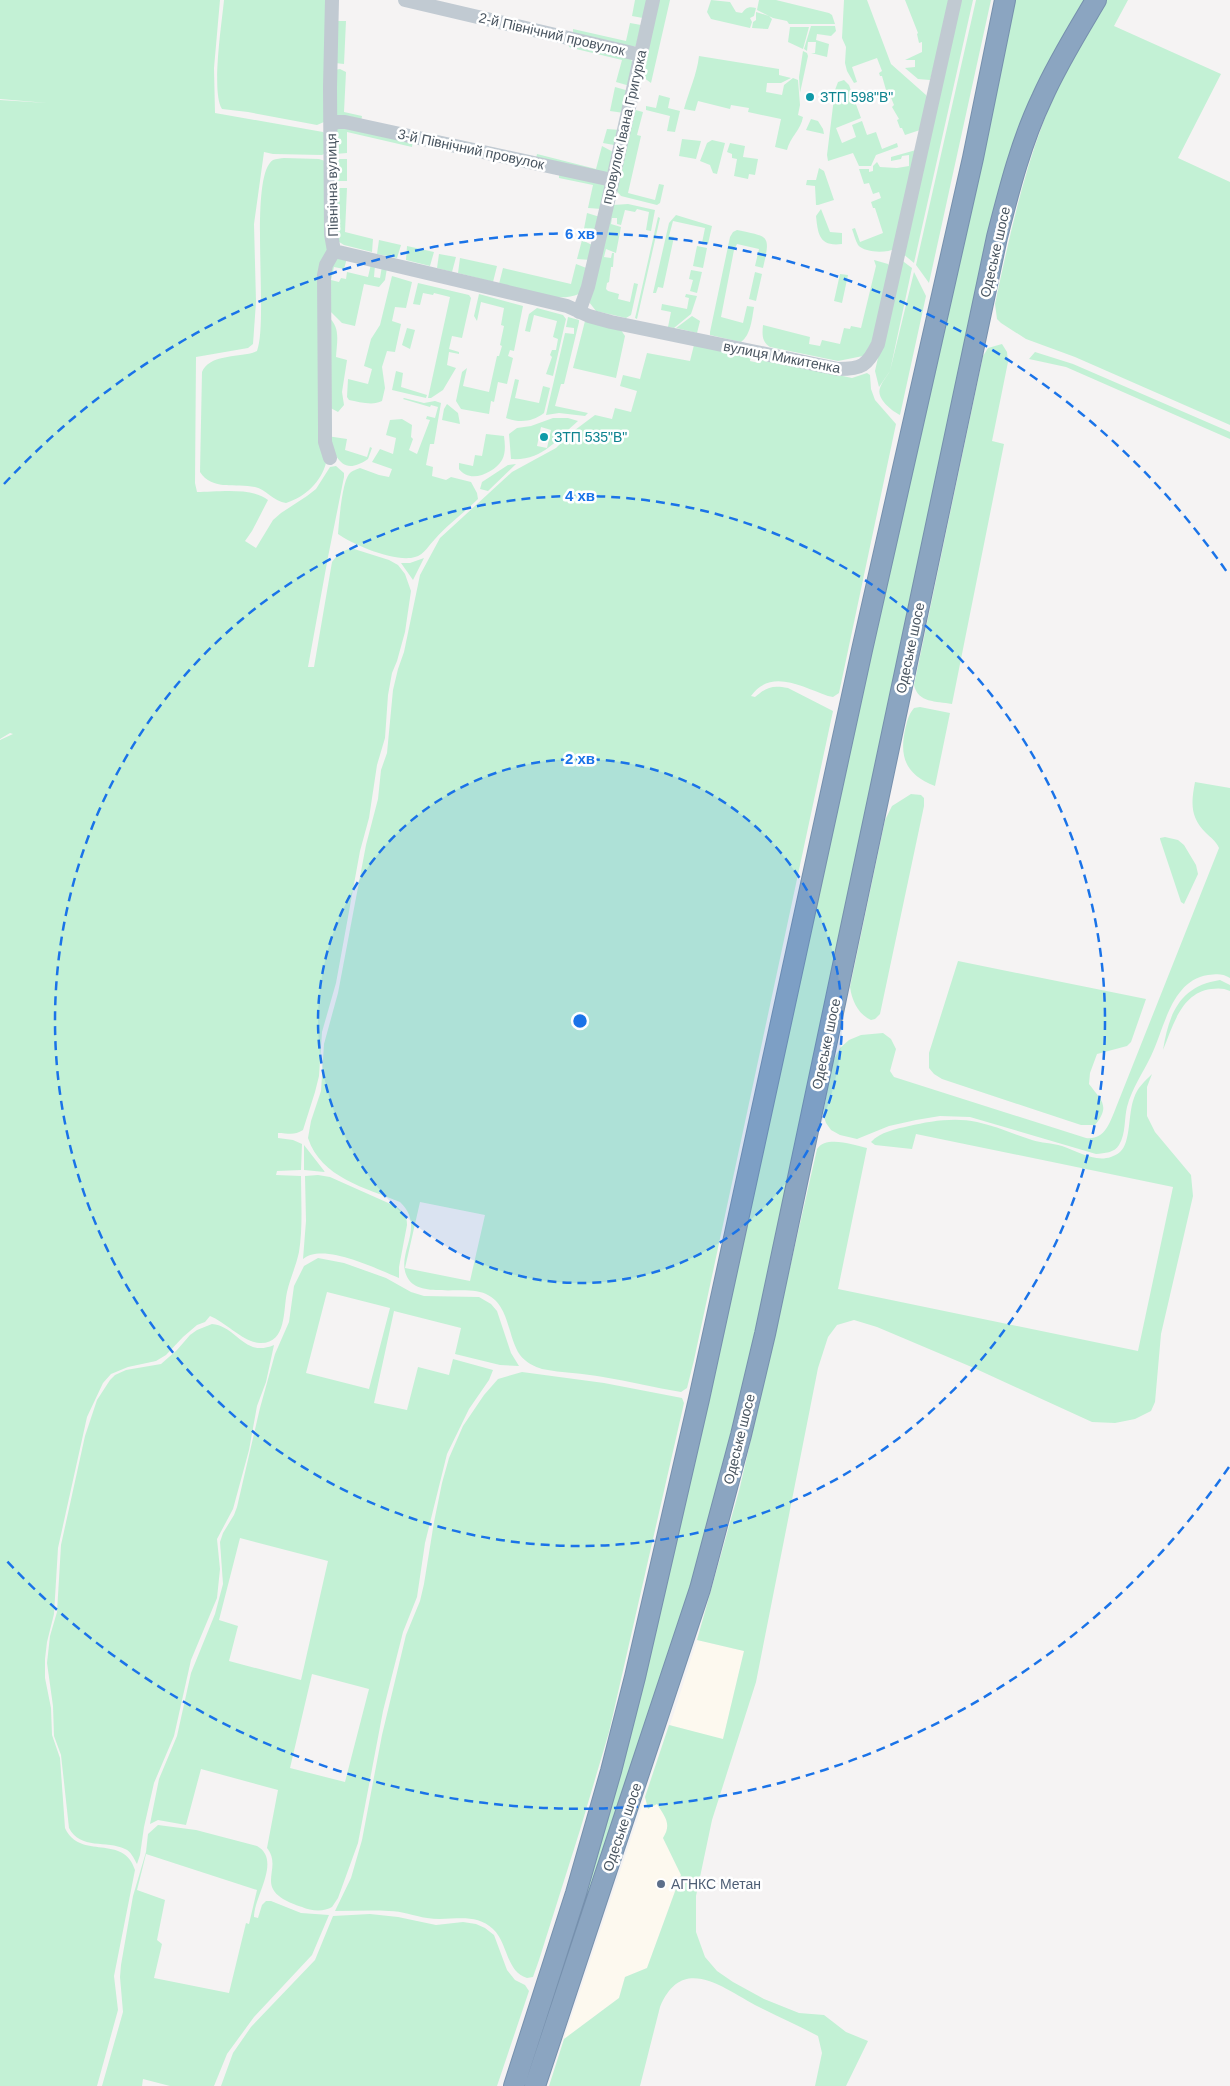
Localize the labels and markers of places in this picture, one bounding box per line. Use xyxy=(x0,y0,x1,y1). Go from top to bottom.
place label: ЗТП 598"В" xyxy=(820,89,893,105)
marker: ЗТП 598"В" xyxy=(804,91,816,103)
place label: ЗТП 535"В" xyxy=(554,429,627,445)
marker: ЗТП 535"В" xyxy=(538,431,550,443)
centre of rings xyxy=(571,1012,589,1030)
place label: АГНКС Метан xyxy=(671,1876,761,1892)
marker: АГНКС Метан xyxy=(655,1878,667,1890)

